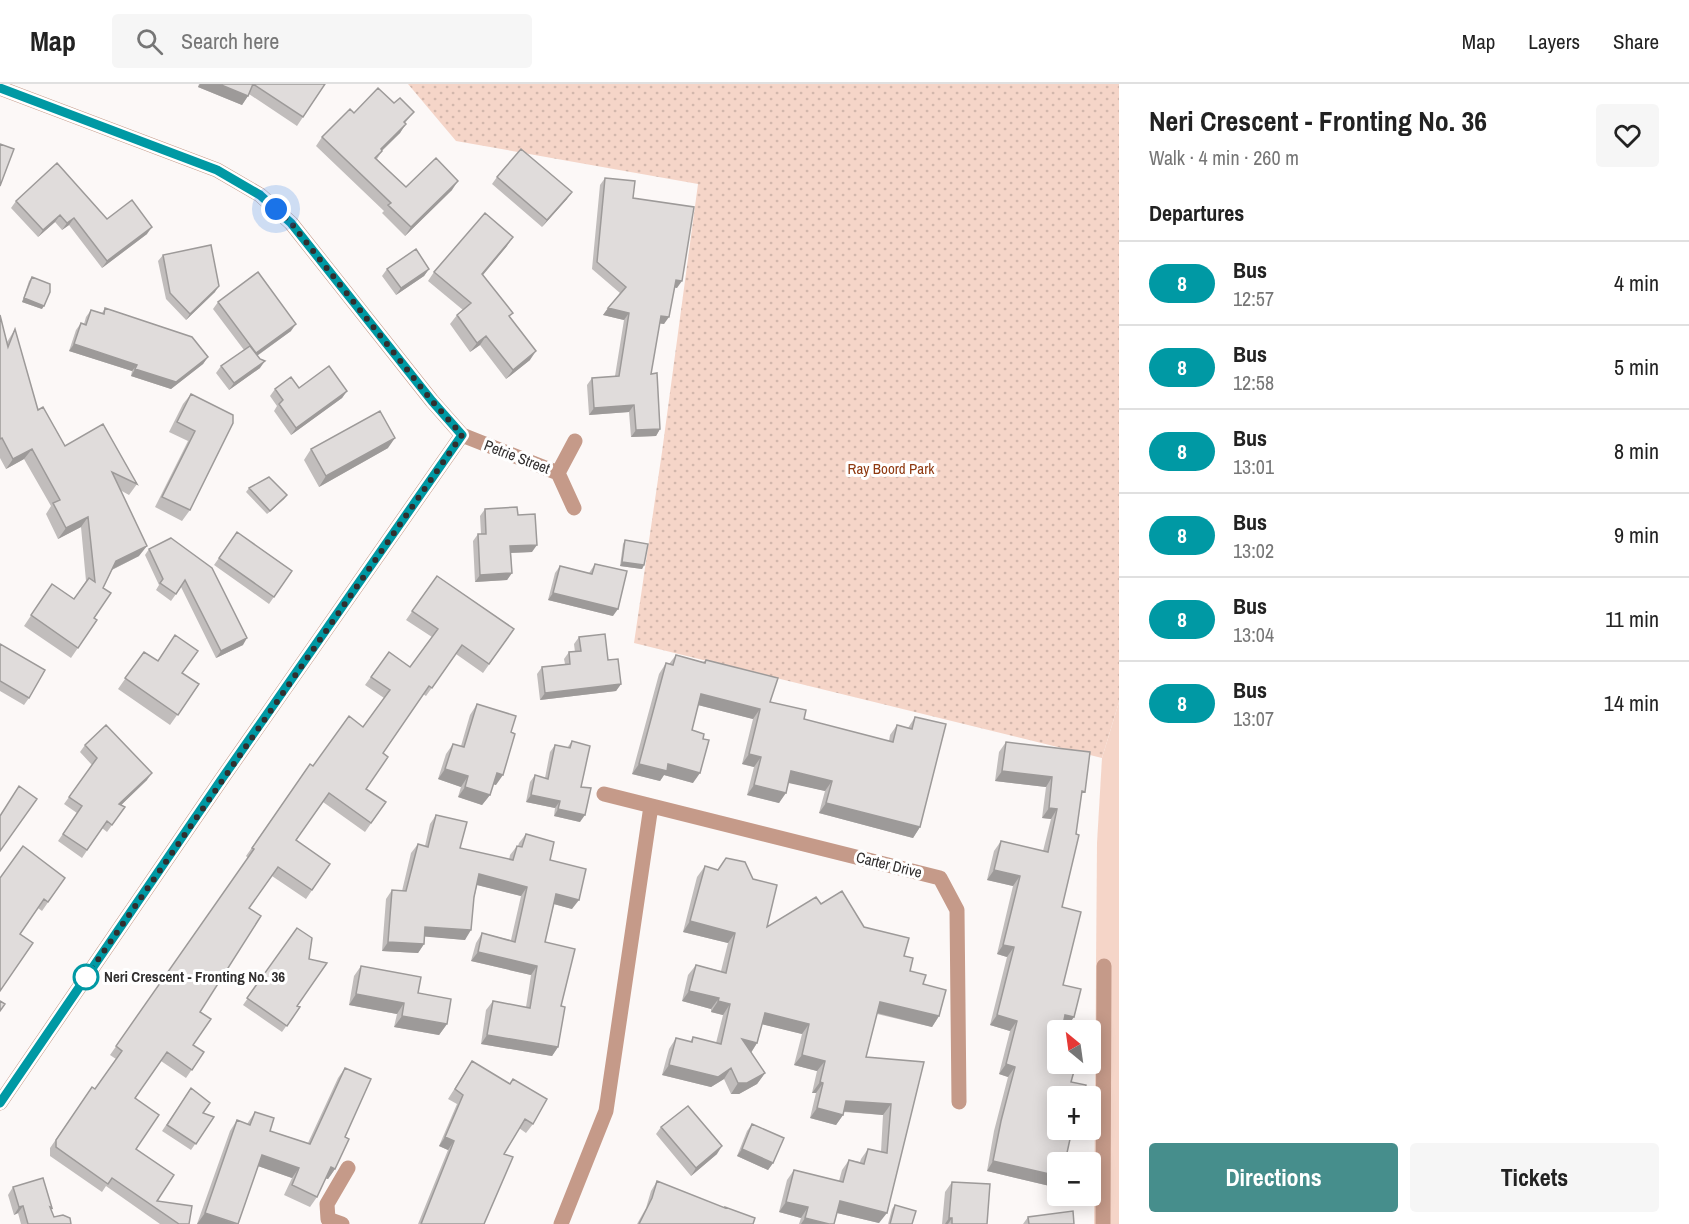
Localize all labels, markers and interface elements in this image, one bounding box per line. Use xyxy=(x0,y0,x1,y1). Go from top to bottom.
search box xyxy=(112,14,532,68)
text: Map xyxy=(30,22,76,60)
icon: search xyxy=(133,25,166,58)
text: Search here xyxy=(181,26,279,56)
text: Map xyxy=(1462,27,1495,56)
text: Layers xyxy=(1528,27,1580,56)
text: Share xyxy=(1613,27,1659,56)
text: Neri Crescent - Fronting No. 36 xyxy=(1149,102,1487,140)
button: heart xyxy=(1596,104,1659,167)
text: Walk · 4 min · 260 m xyxy=(1149,144,1299,171)
your location xyxy=(261,194,291,224)
text: Departures xyxy=(1149,198,1244,228)
text: Bus xyxy=(1233,255,1267,285)
text: 4 min xyxy=(1614,268,1659,298)
text: 8 xyxy=(1177,269,1187,298)
text: 12:57 xyxy=(1233,285,1274,312)
text: Bus xyxy=(1233,339,1267,369)
text: 5 min xyxy=(1614,352,1659,382)
text: 8 xyxy=(1177,353,1187,382)
text: 12:58 xyxy=(1233,369,1274,396)
text: Bus xyxy=(1233,423,1267,453)
street label: Petrie Street xyxy=(481,434,554,479)
text: 8 min xyxy=(1614,436,1659,466)
text: 8 xyxy=(1177,437,1187,466)
text: 13:01 xyxy=(1233,453,1274,480)
park label: Ray Boord Park xyxy=(848,458,935,479)
text: Bus xyxy=(1233,507,1267,537)
text: 9 min xyxy=(1614,520,1659,550)
text: 8 xyxy=(1177,521,1187,550)
text: 13:02 xyxy=(1233,537,1274,564)
text: Bus xyxy=(1233,591,1267,621)
text: 11 min xyxy=(1605,604,1659,634)
text: 8 xyxy=(1177,605,1187,634)
text: 13:04 xyxy=(1233,621,1274,648)
text: Bus xyxy=(1233,675,1267,705)
text: 14 min xyxy=(1604,688,1659,718)
text: 8 xyxy=(1177,689,1187,718)
text: 13:07 xyxy=(1233,705,1274,732)
street label: Carter Drive xyxy=(854,846,924,883)
marker: Neri Crescent - Fronting No. 36 xyxy=(73,964,99,990)
place label: Neri Crescent - Fronting No. 36 xyxy=(104,966,285,987)
north arrow xyxy=(1047,1020,1101,1074)
map controls xyxy=(1047,1020,1101,1206)
button: + xyxy=(1047,1086,1101,1140)
button: Directions xyxy=(1149,1143,1398,1212)
button: Tickets xyxy=(1410,1143,1659,1212)
button: − xyxy=(1047,1152,1101,1206)

